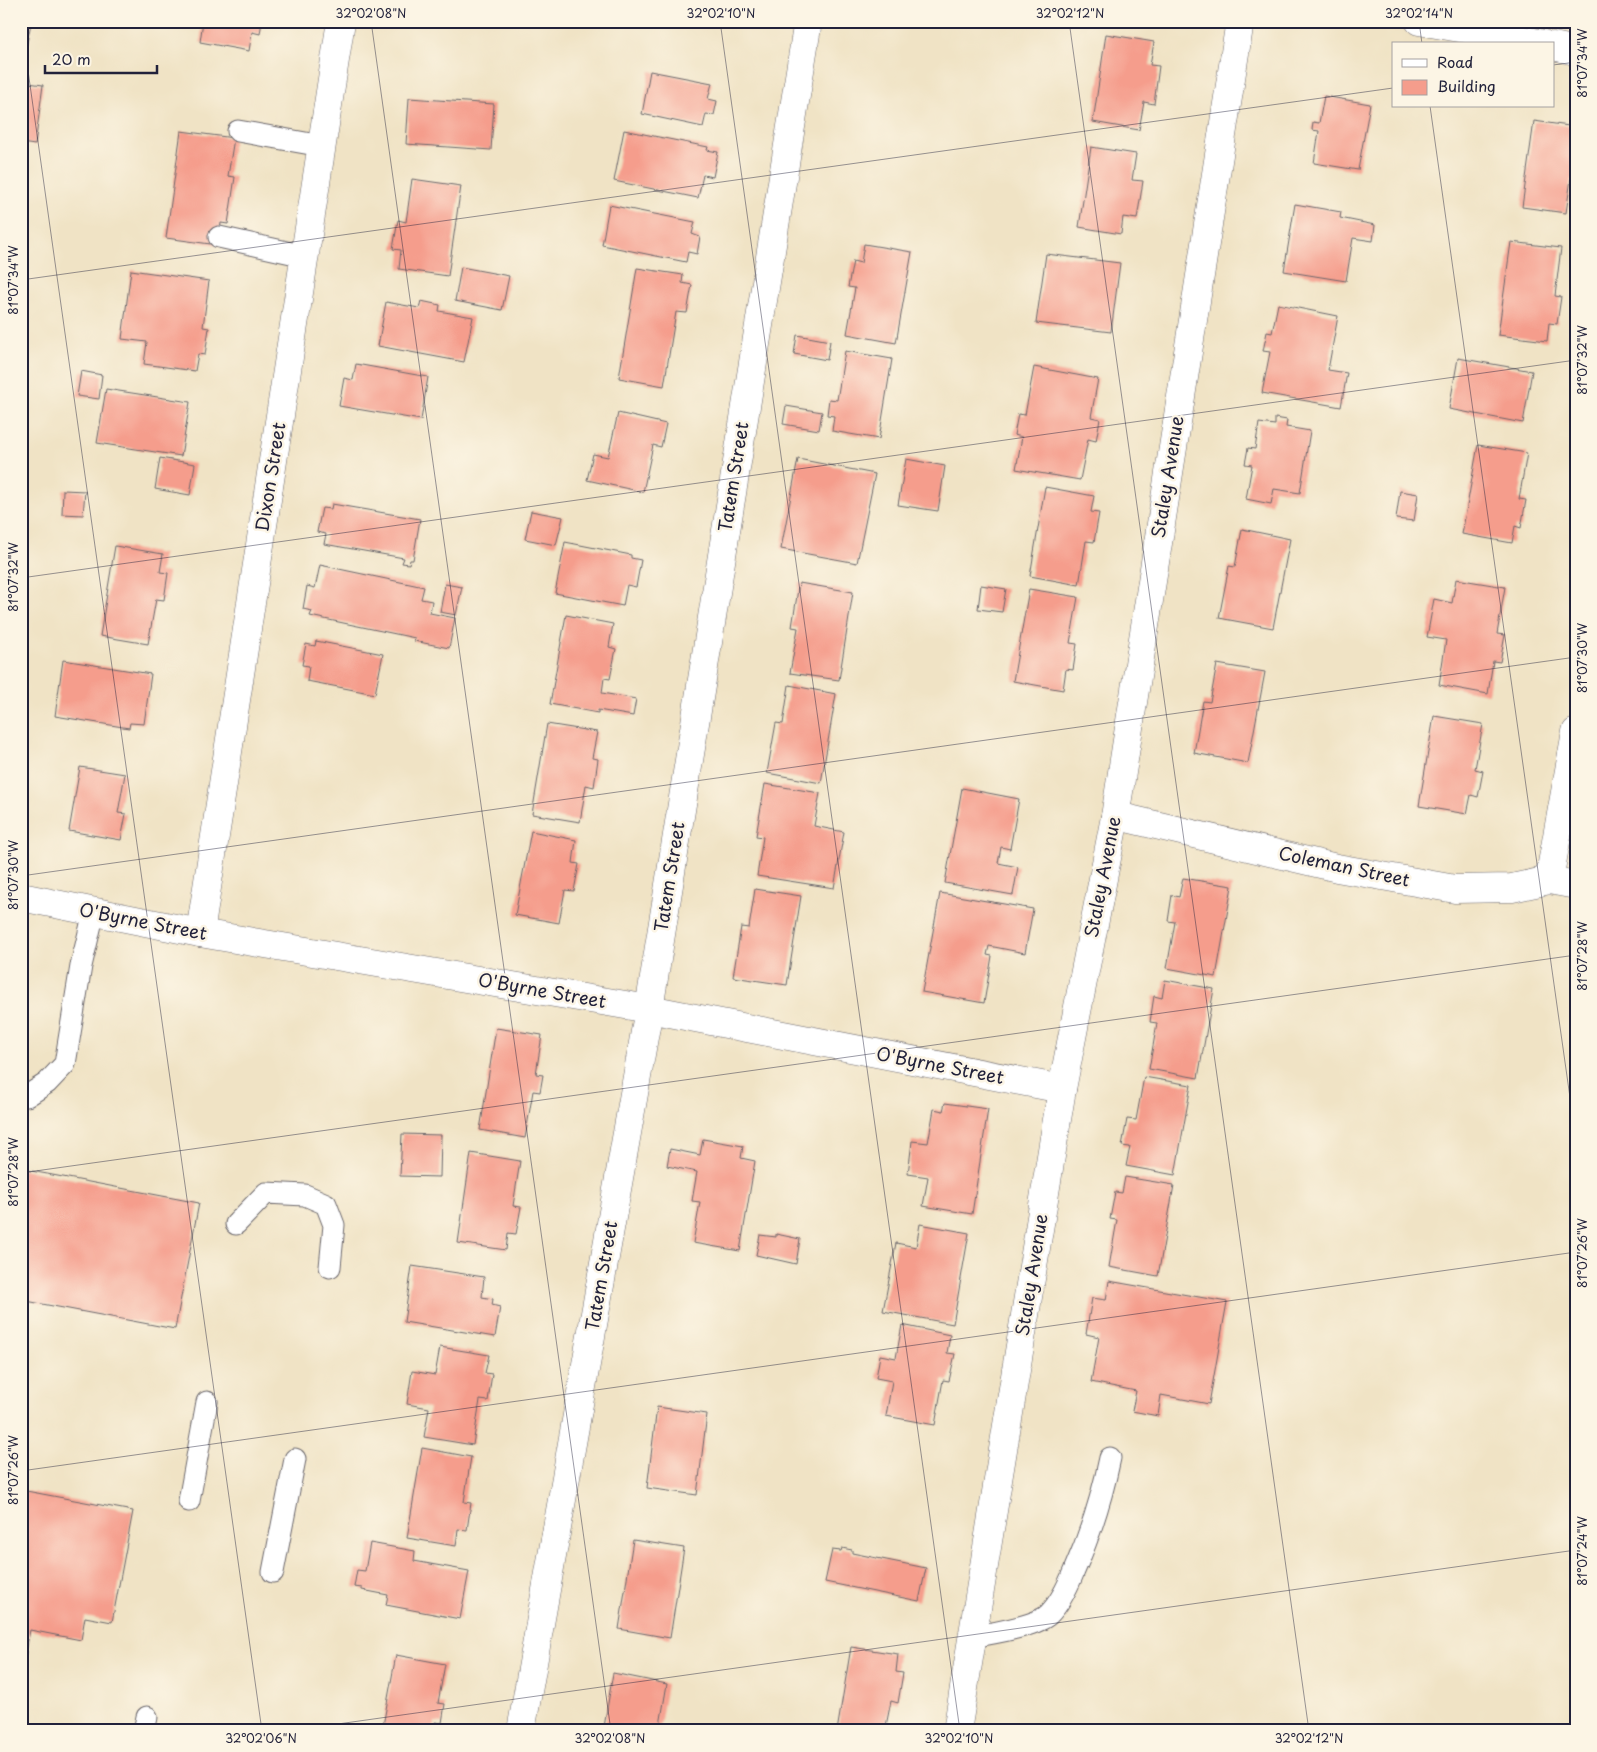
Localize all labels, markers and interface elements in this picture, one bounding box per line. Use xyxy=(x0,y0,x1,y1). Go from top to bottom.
text: 32°02'08"N xyxy=(336,4,406,22)
text: 32°02'10"N xyxy=(687,4,755,22)
text: 32°02'12"N xyxy=(1036,4,1104,22)
text: 32°02'14"N xyxy=(1385,4,1453,22)
text: 81°07'34"W xyxy=(1573,28,1591,98)
scale bar xyxy=(45,42,158,74)
legend xyxy=(1392,42,1554,108)
text: 20 m xyxy=(52,47,91,70)
text: Road xyxy=(1437,50,1473,73)
text: Building xyxy=(1437,74,1496,97)
text: 81°07'34"W xyxy=(4,245,22,315)
text: 81°07'32"W xyxy=(1573,325,1591,395)
street label: Staley Avenue xyxy=(1144,414,1190,540)
street label: Dixon Street xyxy=(248,420,291,533)
street label: Tatem Street xyxy=(710,420,755,534)
text: 81°07'32"W xyxy=(4,542,22,612)
text: 81°07'30"W xyxy=(1573,622,1591,693)
street label: Staley Avenue xyxy=(1077,814,1127,940)
street label: Tatem Street xyxy=(646,820,691,934)
street label: Coleman Street xyxy=(1276,838,1412,893)
text: 81°07'30"W xyxy=(4,839,22,910)
street label: O'Byrne Street xyxy=(77,895,209,946)
text: 81°07'28"W xyxy=(1573,921,1591,991)
street label: O'Byrne Street xyxy=(476,965,608,1014)
street label: O'Byrne Street xyxy=(874,1039,1006,1090)
text: 81°07'28"W xyxy=(4,1137,22,1207)
street label: Staley Avenue xyxy=(1008,1212,1054,1338)
text: 81°07'26"W xyxy=(1573,1217,1591,1288)
street label: Tatem Street xyxy=(578,1219,623,1333)
text: 81°07'26"W xyxy=(4,1434,22,1505)
text: 81°07'24"W xyxy=(1573,1516,1591,1586)
text: 32°02'06"N xyxy=(225,1729,297,1747)
text: 32°02'08"N xyxy=(575,1729,645,1747)
text: 32°02'10"N xyxy=(925,1729,993,1747)
text: 32°02'12"N xyxy=(1275,1729,1343,1747)

